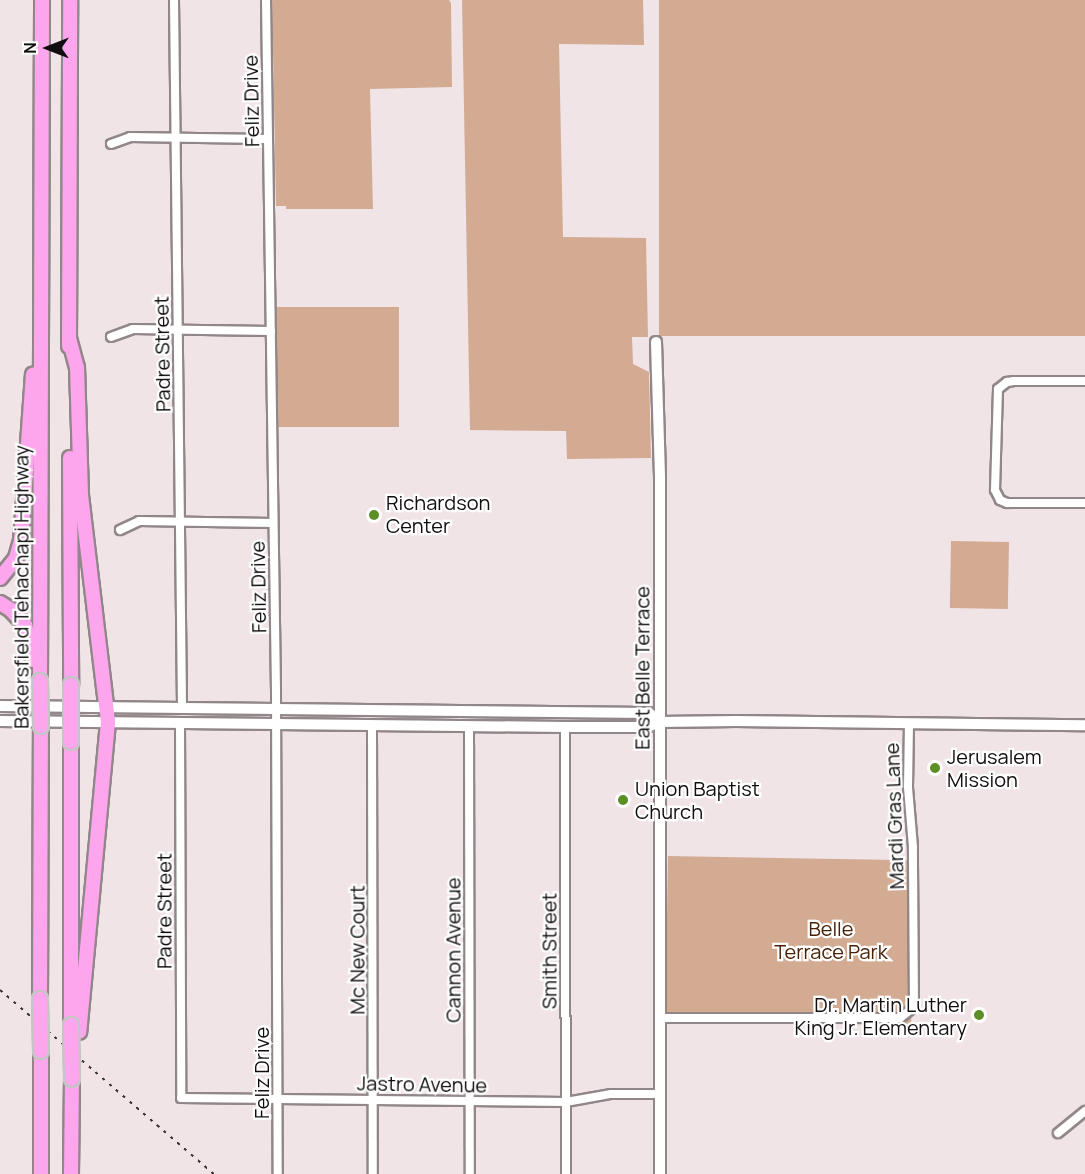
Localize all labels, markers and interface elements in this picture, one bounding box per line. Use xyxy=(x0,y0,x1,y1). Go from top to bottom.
north arrow xyxy=(18,18,78,78)
text: N xyxy=(19,42,41,54)
street label: Feliz Drive xyxy=(238,55,264,147)
street label: Padre Street xyxy=(149,296,175,412)
street label: Bakersfield Tehachapi Highway xyxy=(9,445,33,729)
place label: Richardson Center xyxy=(386,491,490,538)
marker: Richardson Center xyxy=(367,508,381,522)
street label: Feliz Drive xyxy=(245,541,271,633)
street label: East Belle Terrace xyxy=(630,586,654,750)
street label: Mardi Gras Lane xyxy=(879,742,909,890)
place label: Jerusalem Mission xyxy=(947,744,1042,791)
marker: Jerusalem Mission xyxy=(928,761,942,775)
place label: Union Baptist Church xyxy=(635,777,760,824)
marker: Union Baptist Church xyxy=(616,793,630,807)
street label: Padre Street xyxy=(152,853,176,969)
street label: Cannon Avenue xyxy=(441,877,465,1023)
street label: Mc New Court xyxy=(345,885,369,1015)
street label: Smith Street xyxy=(537,893,561,1009)
park label: Belle Terrace Park xyxy=(774,917,888,964)
place label: Dr. Martin Luther King Jr. Elementary xyxy=(794,992,967,1039)
marker: Dr. Martin Luther King Jr. Elementary xyxy=(972,1008,986,1022)
street label: Feliz Drive xyxy=(249,1027,273,1119)
street label: Jastro Avenue xyxy=(357,1071,487,1097)

